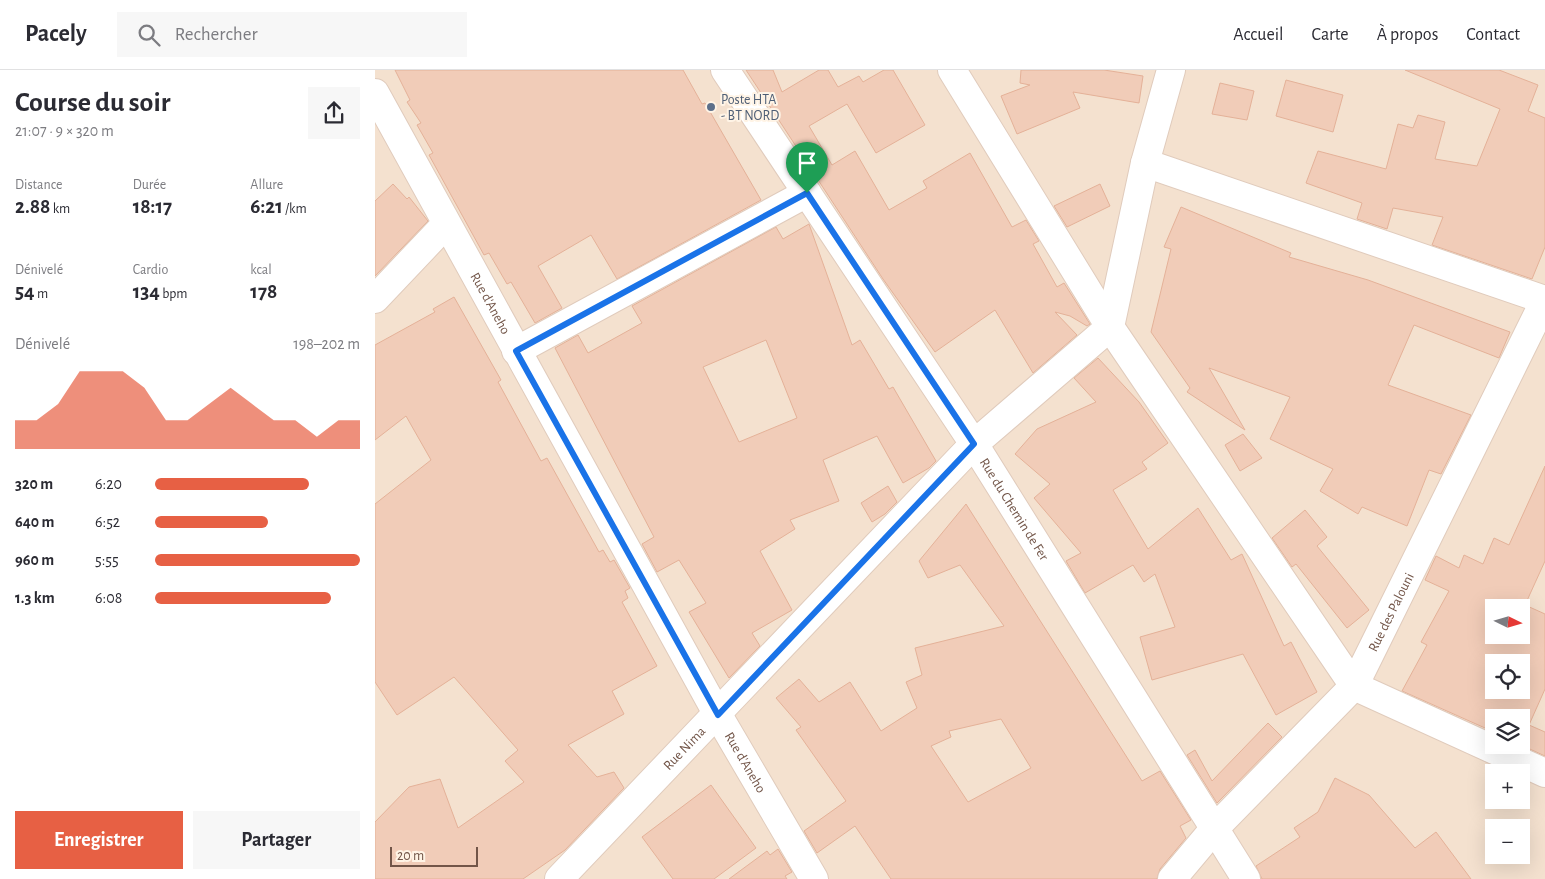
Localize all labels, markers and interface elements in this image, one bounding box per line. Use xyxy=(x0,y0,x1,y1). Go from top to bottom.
search box xyxy=(117,12,467,57)
icon: search xyxy=(135,21,163,49)
text: Pacely xyxy=(25,22,87,46)
text: Rechercher xyxy=(175,25,258,44)
text: Accueil xyxy=(1233,26,1284,44)
text: Carte xyxy=(1312,26,1349,44)
text: À propos xyxy=(1377,26,1438,44)
text: Contact xyxy=(1466,26,1520,44)
button: share xyxy=(308,87,360,139)
text: Course du soir xyxy=(15,89,170,117)
place label: Poste HTA - BT NORD xyxy=(721,93,779,123)
marker: Poste HTA - BT NORD xyxy=(705,101,717,113)
text: 21:07 · 9 × 320 m xyxy=(15,123,114,139)
pin xyxy=(786,142,828,193)
icon: arrive xyxy=(793,149,821,177)
text: Distance xyxy=(15,178,62,192)
text: Durée xyxy=(133,178,166,192)
text: Allure xyxy=(250,178,283,192)
text: 2.88 xyxy=(15,196,50,217)
text: 18:17 xyxy=(133,196,172,217)
text: 6:21 xyxy=(250,196,283,217)
text: km xyxy=(50,202,70,216)
text: /km xyxy=(283,202,307,216)
text: Dénivelé xyxy=(15,263,63,277)
text: Cardio xyxy=(133,263,168,277)
text: kcal xyxy=(250,263,272,277)
street label: Rue d'Aneho xyxy=(467,270,513,337)
text: 54 xyxy=(15,281,35,302)
text: 134 xyxy=(133,281,160,302)
text: 178 xyxy=(250,281,277,302)
text: m xyxy=(35,287,48,301)
text: bpm xyxy=(160,287,188,301)
text: Dénivelé xyxy=(15,336,70,352)
text: 198–202 m xyxy=(293,336,360,352)
street label: Rue du Chemin de Fer xyxy=(977,456,1051,564)
text: 320 m xyxy=(15,476,53,492)
text: 6:20 xyxy=(95,476,122,492)
text: 640 m xyxy=(15,514,54,530)
text: 6:52 xyxy=(95,514,120,530)
text: 960 m xyxy=(15,552,54,568)
text: 5:55 xyxy=(95,552,119,568)
street label: Rue des Palouni xyxy=(1366,571,1417,654)
text: 1.3 km xyxy=(15,590,55,606)
text: 6:08 xyxy=(95,590,122,606)
north arrow xyxy=(1485,599,1530,644)
map controls xyxy=(1485,599,1530,864)
button: locate xyxy=(1485,654,1530,699)
button: layers xyxy=(1485,709,1530,754)
street label: Rue Nima xyxy=(661,724,709,773)
street label: Rue d'Aneho xyxy=(722,730,768,796)
button: + xyxy=(1485,764,1530,809)
button: Enregistrer xyxy=(15,811,183,869)
button: Partager xyxy=(193,811,360,869)
button: − xyxy=(1485,819,1530,864)
scale bar xyxy=(390,844,477,867)
text: 20 m xyxy=(397,849,424,863)

